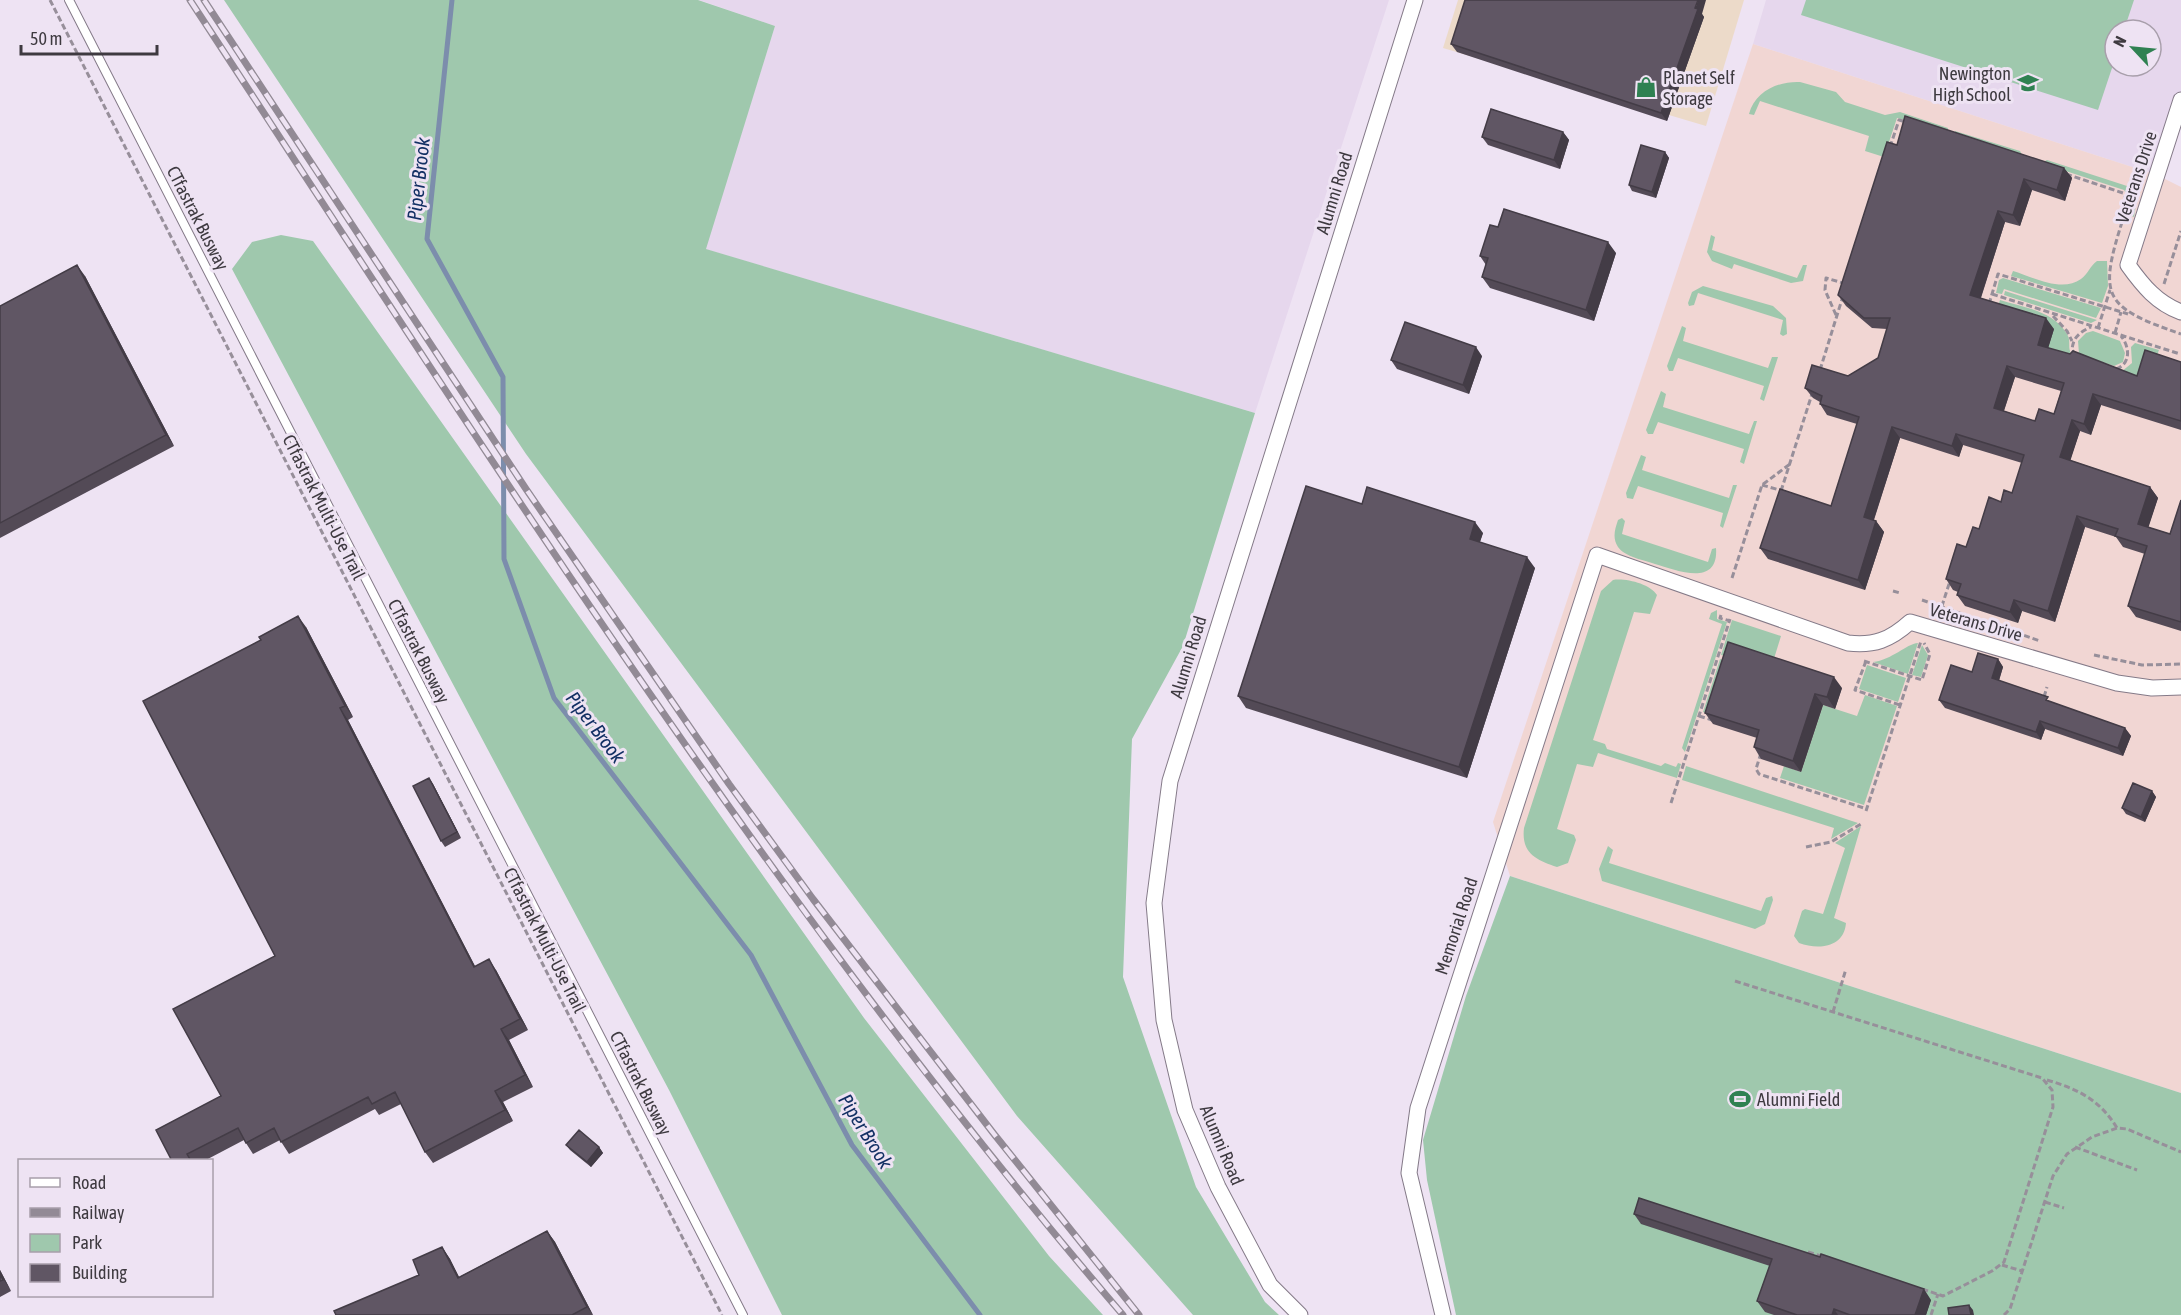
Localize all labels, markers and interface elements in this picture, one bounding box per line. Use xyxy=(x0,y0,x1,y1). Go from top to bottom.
scale bar xyxy=(21,18,158,56)
north arrow xyxy=(2103,18,2163,78)
text: 50 m xyxy=(30,28,62,49)
text: N xyxy=(2109,33,2130,50)
place label: Newington High School xyxy=(1933,63,2011,105)
place label: Planet Self Storage xyxy=(1663,67,1735,109)
school or university icon: Newington High School xyxy=(2016,71,2040,95)
shop icon: Planet Self Storage xyxy=(1634,75,1658,99)
street label: Veterans Drive xyxy=(2111,128,2161,226)
water label: Piper Brook xyxy=(402,136,434,222)
street label: Alumni Road xyxy=(1312,149,1356,237)
street label: CTfastrak Busway xyxy=(163,162,233,274)
street label: CTfastrak Multi-Use Trail xyxy=(278,431,370,583)
street label: CTfastrak Busway xyxy=(384,595,454,707)
street label: Veterans Drive xyxy=(1927,599,2025,645)
street label: Alumni Road xyxy=(1166,613,1210,701)
water label: Piper Brook xyxy=(562,687,630,767)
street label: CTfastrak Multi-Use Trail xyxy=(499,864,591,1016)
street label: Memorial Road xyxy=(1430,875,1482,977)
street label: CTfastrak Busway xyxy=(606,1027,676,1139)
sports icon: Alumni Field xyxy=(1728,1087,1752,1111)
water label: Piper Brook xyxy=(834,1089,898,1173)
place label: Alumni Field xyxy=(1757,1089,1840,1110)
street label: Alumni Road xyxy=(1196,1102,1248,1188)
legend xyxy=(18,1159,213,1297)
text: Road xyxy=(72,1172,106,1193)
text: Railway xyxy=(72,1202,124,1223)
text: Park xyxy=(72,1232,102,1253)
text: Building xyxy=(72,1262,127,1283)

